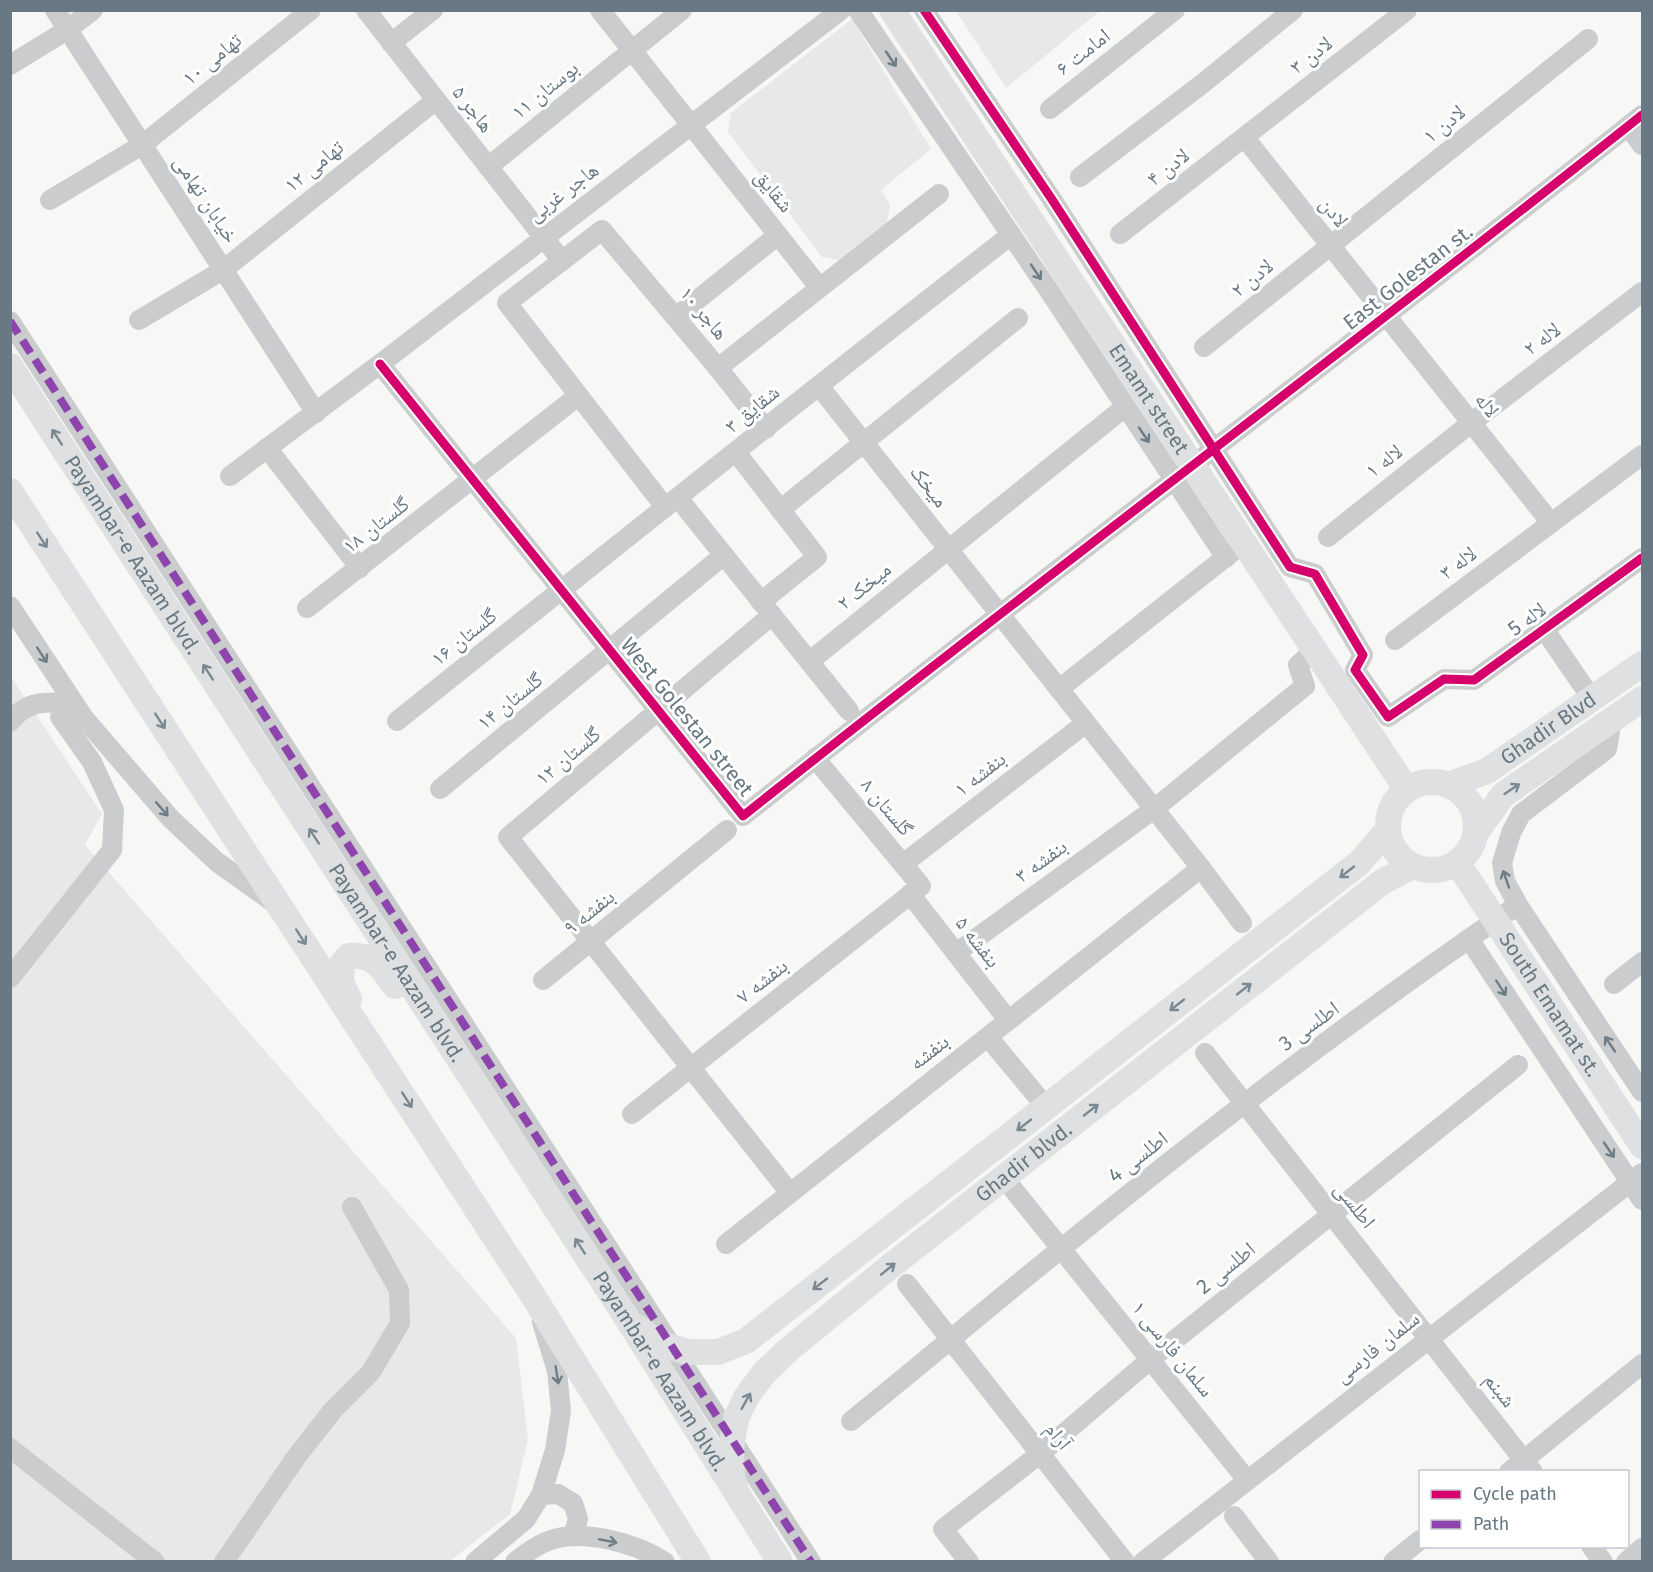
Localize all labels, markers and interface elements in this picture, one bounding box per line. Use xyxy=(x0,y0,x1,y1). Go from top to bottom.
street label: امامت ۶ xyxy=(1051,23,1115,81)
street label: تهامی ۱۰ xyxy=(177,27,247,91)
street label: لادن ۳ xyxy=(1285,30,1337,80)
one-way arrow xyxy=(885,50,897,67)
street label: بوستان ۱۱ xyxy=(506,55,584,125)
street label: هاجر ۵ xyxy=(446,80,500,138)
street label: لادن ۱ xyxy=(1418,99,1470,149)
street label: تهامی ۱۲ xyxy=(279,134,349,198)
street label: لادن ۴ xyxy=(1142,142,1194,192)
street label: خیابان تهامی xyxy=(168,150,244,248)
street label: هاجر غربی xyxy=(522,157,604,227)
street label: شقایق xyxy=(749,164,799,218)
street label: لادن xyxy=(1314,191,1354,233)
street label: East Golestan st. xyxy=(1338,218,1478,336)
street label: لادن ۲ xyxy=(1226,253,1278,303)
one-way arrow xyxy=(1030,264,1042,280)
street label: هاجر ۱۰ xyxy=(674,281,734,345)
street label: لاله ۲ xyxy=(1518,317,1566,361)
street label: Emamt street xyxy=(1103,339,1195,459)
street label: شقایق ۳ xyxy=(719,379,785,439)
street label: لاله xyxy=(1469,387,1505,423)
one-way arrow xyxy=(1138,426,1150,443)
one-way arrow xyxy=(50,429,63,446)
street label: لاله ۱ xyxy=(1360,438,1408,484)
street label: Payambar-e Aazam blvd. xyxy=(58,450,206,659)
street label: میخک xyxy=(904,459,954,513)
street label: گلستان ۱۸ xyxy=(338,491,415,559)
one-way arrow xyxy=(36,531,49,548)
street label: لاله ۳ xyxy=(1434,541,1482,585)
street label: میخک ۲ xyxy=(832,556,896,616)
street label: لاله 5 xyxy=(1503,596,1551,642)
street label: گلستان ۱۶ xyxy=(426,602,502,671)
street label: West Golestan street xyxy=(615,632,759,802)
one-way arrow xyxy=(37,646,49,663)
one-way arrow xyxy=(202,664,214,681)
street label: گلستان ۱۴ xyxy=(472,666,548,735)
street label: Ghadir Blvd xyxy=(1495,686,1601,771)
one-way arrow xyxy=(154,712,167,729)
street label: گلستان ۱۲ xyxy=(530,721,606,791)
street label: بنفشه ۱ xyxy=(949,746,1011,802)
street label: گلستان ۸ xyxy=(855,773,919,842)
one-way arrow xyxy=(1503,783,1520,795)
one-way arrow xyxy=(155,801,169,816)
one-way arrow xyxy=(307,828,319,845)
street label: بنفشه ۳ xyxy=(1010,833,1072,889)
street label: Payambar-e Aazam blvd. xyxy=(323,858,471,1067)
one-way arrow xyxy=(1340,865,1356,878)
one-way arrow xyxy=(1500,870,1511,889)
street label: بنفشه ۹ xyxy=(558,884,620,940)
street label: بنفشه ۵ xyxy=(950,911,1006,973)
street label: South Emamat st. xyxy=(1493,927,1606,1082)
one-way arrow xyxy=(295,928,307,945)
street label: بنفشه ۷ xyxy=(731,953,793,1009)
one-way arrow xyxy=(1495,979,1507,996)
one-way arrow xyxy=(1236,983,1252,996)
street label: اطلسی 3 xyxy=(1274,995,1344,1057)
one-way arrow xyxy=(1170,998,1186,1011)
street label: بنفشه xyxy=(904,1028,954,1076)
one-way arrow xyxy=(1604,1036,1616,1052)
one-way arrow xyxy=(401,1092,413,1108)
one-way arrow xyxy=(1083,1104,1099,1117)
street label: Ghadir blvd. xyxy=(970,1116,1077,1208)
one-way arrow xyxy=(1016,1118,1032,1131)
street label: اطلسی 4 xyxy=(1103,1125,1173,1189)
one-way arrow xyxy=(1602,1142,1615,1159)
street label: اطلسی xyxy=(1329,1176,1381,1234)
street label: اطلسی 2 xyxy=(1191,1236,1261,1300)
one-way arrow xyxy=(573,1238,585,1255)
one-way arrow xyxy=(880,1263,896,1276)
street label: Payambar-e Aazam blvd. xyxy=(587,1266,733,1476)
one-way arrow xyxy=(813,1277,829,1290)
street label: سلمان فارسی ۱ xyxy=(1126,1296,1220,1402)
street label: سلمان فارسی xyxy=(1329,1306,1425,1388)
one-way arrow xyxy=(551,1365,562,1384)
street label: شبنم xyxy=(1478,1367,1522,1413)
one-way arrow xyxy=(740,1393,752,1410)
street label: آرام xyxy=(1038,1417,1077,1456)
legend xyxy=(1419,1470,1629,1548)
text: Cycle path xyxy=(1473,1483,1557,1505)
text: Path xyxy=(1473,1513,1509,1535)
one-way arrow xyxy=(598,1535,617,1547)

